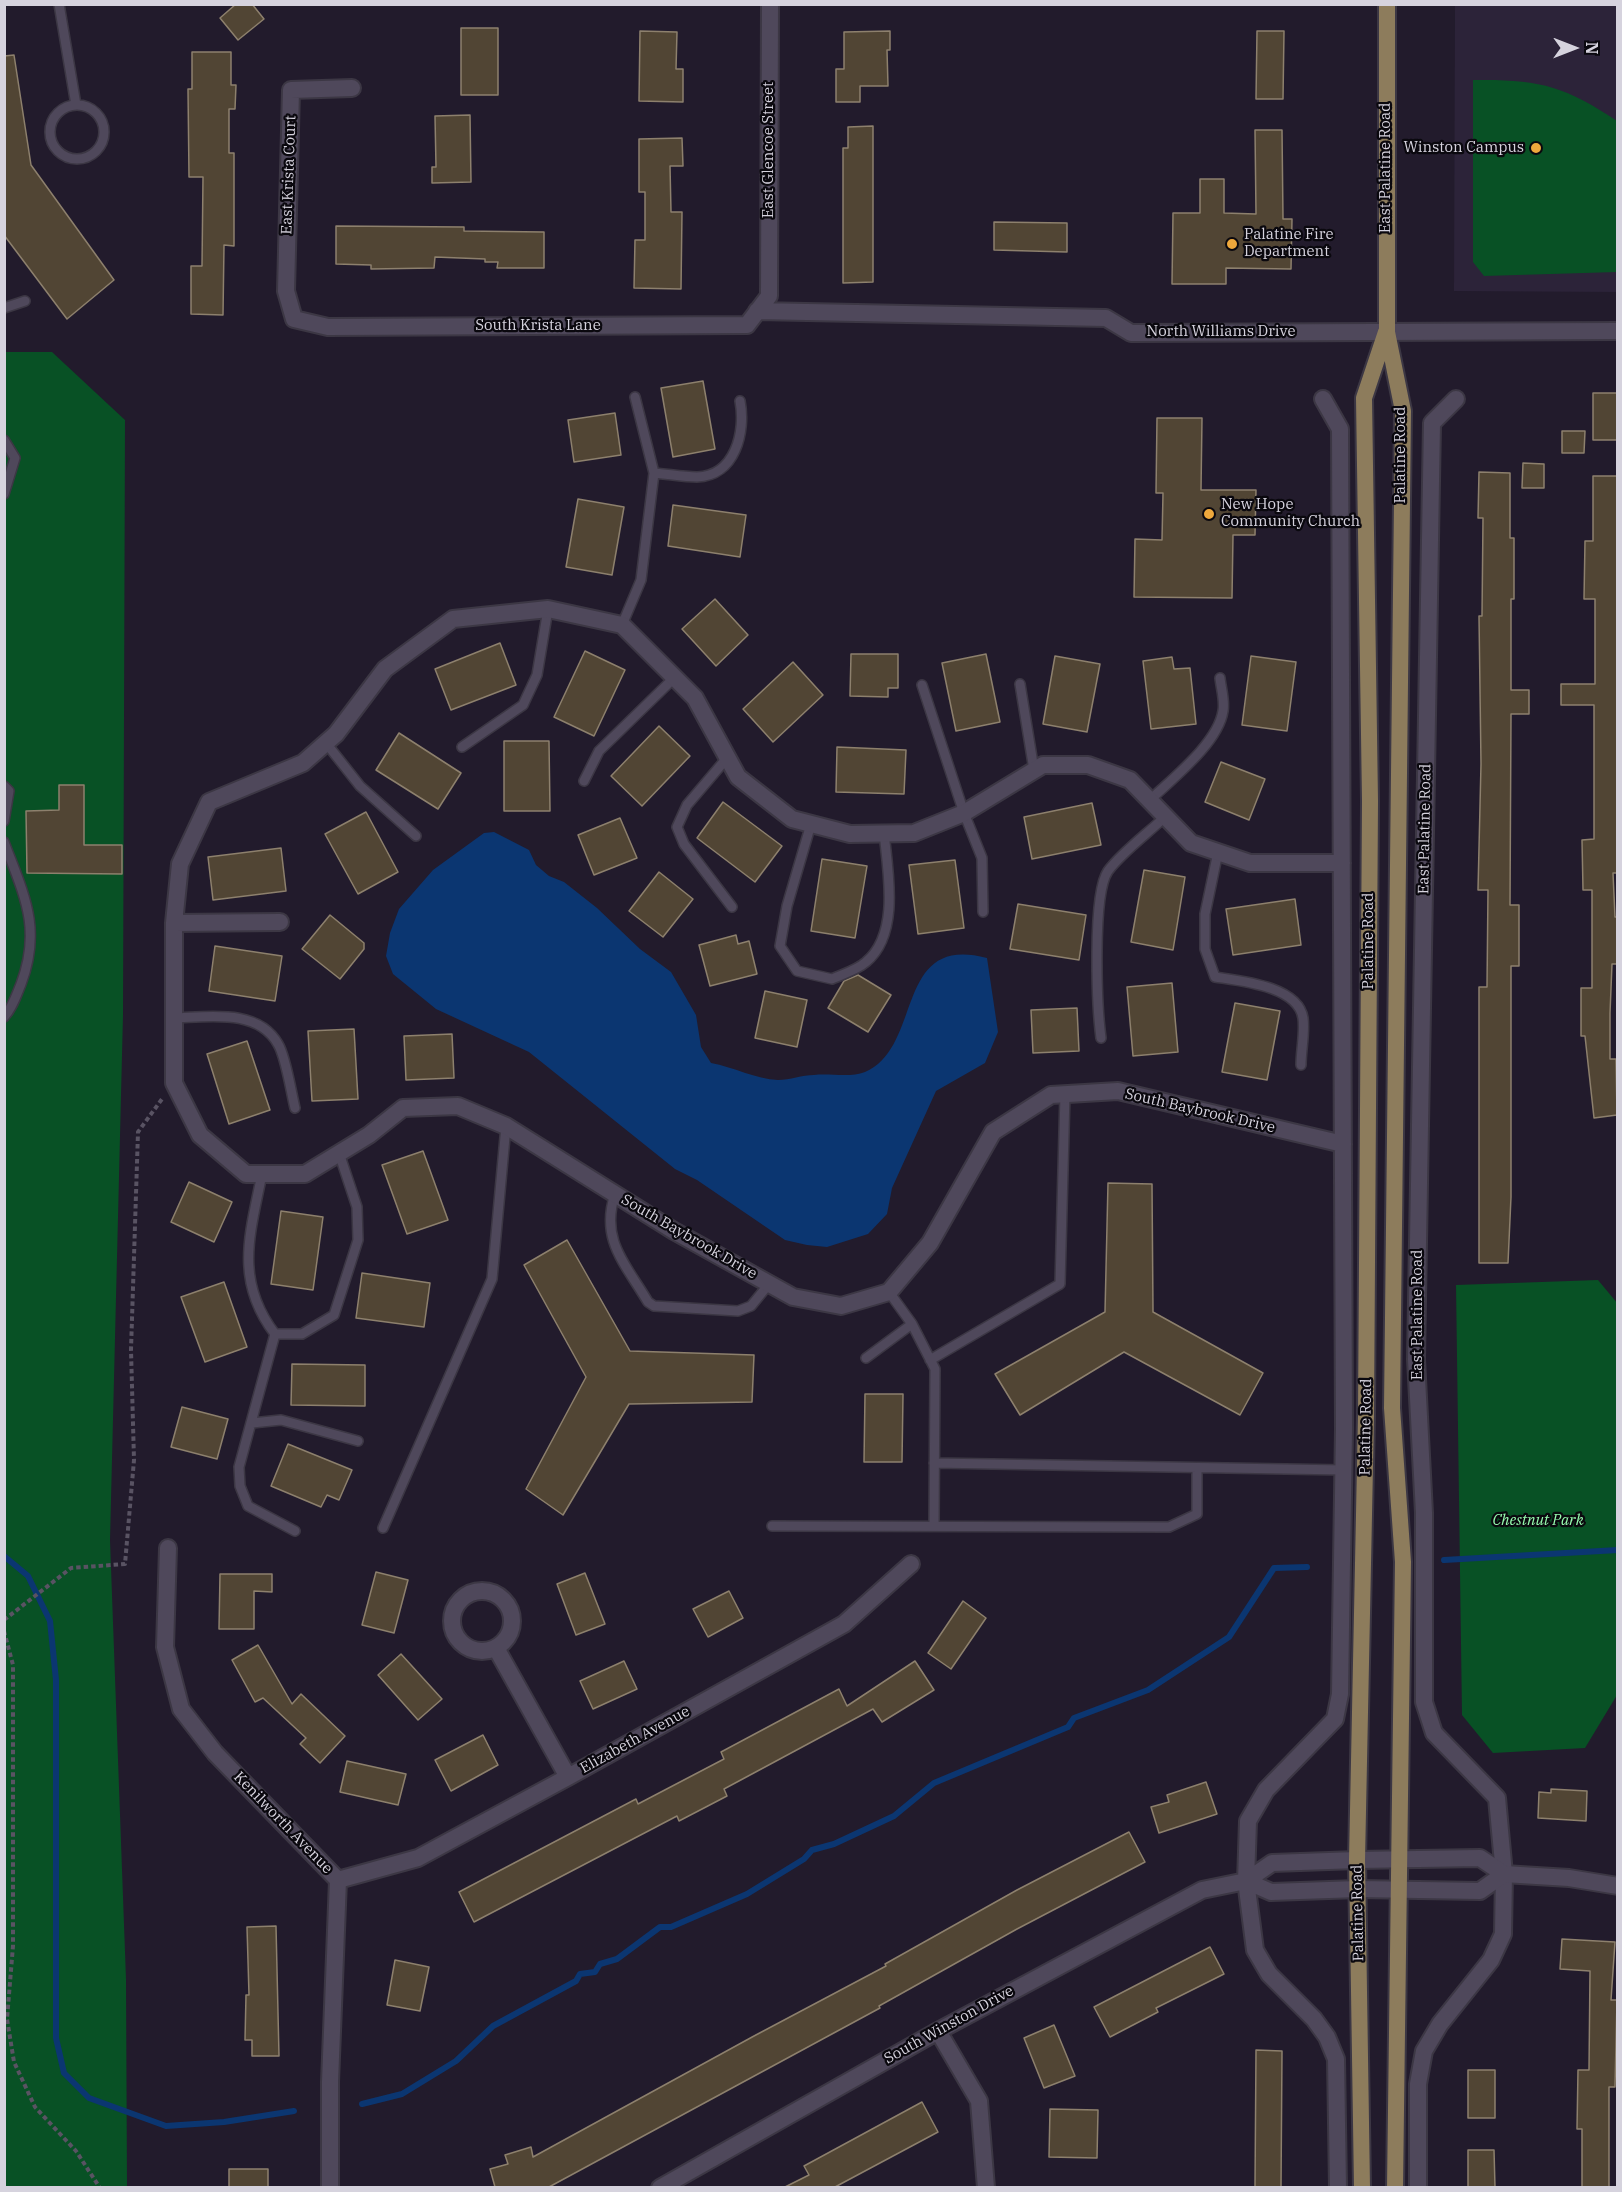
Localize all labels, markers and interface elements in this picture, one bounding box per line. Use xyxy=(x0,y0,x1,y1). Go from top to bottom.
north arrow xyxy=(1544,18,1604,78)
text: N xyxy=(1582,42,1602,54)
street label: East Glencoe Street xyxy=(760,82,778,218)
street label: East Palatine Road xyxy=(1377,103,1395,233)
street label: East Krista Court xyxy=(278,115,300,235)
place label: Winston Campus xyxy=(1403,139,1524,157)
marker: Winston Campus xyxy=(1529,141,1543,155)
place label: Palatine Fire Department xyxy=(1244,226,1333,261)
marker: Palatine Fire Department xyxy=(1225,237,1239,251)
street label: South Krista Lane xyxy=(475,317,601,335)
street label: North Williams Drive xyxy=(1147,323,1295,341)
street label: Palatine Road xyxy=(1392,407,1410,503)
place label: New Hope Community Church xyxy=(1221,496,1360,531)
marker: New Hope Community Church xyxy=(1202,507,1216,521)
street label: East Palatine Road xyxy=(1415,764,1435,894)
street label: Palatine Road xyxy=(1360,893,1378,989)
street label: South Baybrook Drive xyxy=(1123,1085,1277,1137)
street label: South Baybrook Drive xyxy=(618,1191,760,1283)
street label: East Palatine Road xyxy=(1409,1250,1427,1380)
street label: Palatine Road xyxy=(1356,1378,1376,1476)
park label: Chestnut Park xyxy=(1492,1512,1584,1530)
street label: Elizabeth Avenue xyxy=(577,1702,693,1778)
street label: Kenilworth Avenue xyxy=(230,1768,336,1878)
street label: Palatine Road xyxy=(1348,1864,1368,1962)
street label: South Winston Drive xyxy=(881,1982,1017,2068)

